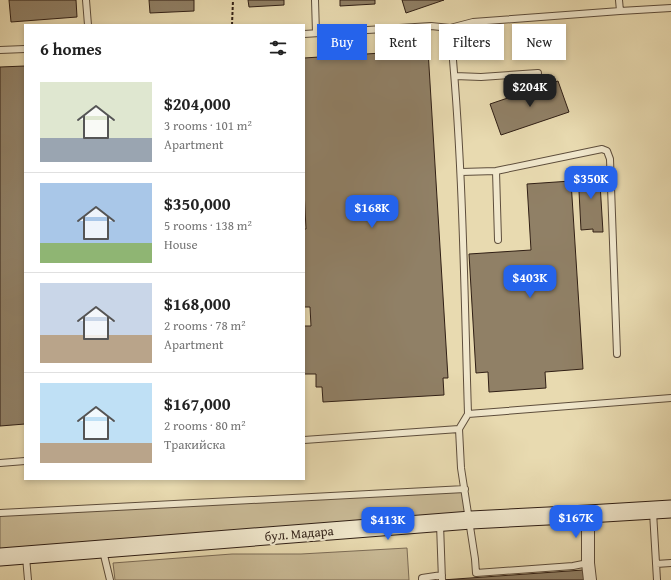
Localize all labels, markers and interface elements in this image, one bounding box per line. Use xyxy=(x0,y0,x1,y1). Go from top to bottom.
chip: Buy xyxy=(317,24,367,60)
chip: Rent xyxy=(375,24,431,60)
chip: Filters xyxy=(439,24,504,60)
chip: New xyxy=(512,24,566,60)
text: 6 homes xyxy=(40,36,102,61)
icon: filters xyxy=(267,37,289,59)
pin: $204K xyxy=(502,74,558,108)
text: $204K xyxy=(512,77,548,96)
text: $204,000 xyxy=(164,91,230,116)
icon: home xyxy=(72,98,120,146)
text: 3 rooms · 101 m² xyxy=(164,116,252,135)
text: Apartment xyxy=(164,135,224,154)
pin: $350K xyxy=(563,166,619,200)
text: $350K xyxy=(573,169,609,188)
text: $350,000 xyxy=(164,191,230,216)
pin: $168K xyxy=(344,195,400,229)
text: $168K xyxy=(354,198,390,217)
icon: home xyxy=(72,199,120,247)
text: 5 rooms · 138 m² xyxy=(164,216,252,235)
text: House xyxy=(164,235,198,254)
pin: $403K xyxy=(502,265,558,299)
text: $403K xyxy=(512,268,548,287)
text: $168,000 xyxy=(164,291,230,316)
icon: home xyxy=(72,299,120,347)
text: 2 rooms · 78 m² xyxy=(164,316,246,335)
text: Apartment xyxy=(164,335,224,354)
text: $167,000 xyxy=(164,391,230,416)
icon: home xyxy=(72,399,120,447)
text: 2 rooms · 80 m² xyxy=(164,416,246,435)
text: Тракийска xyxy=(164,435,226,454)
pin: $167K xyxy=(548,505,604,539)
pin: $413K xyxy=(360,507,416,541)
text: $167K xyxy=(558,508,594,527)
text: $413K xyxy=(370,510,406,529)
street label: бул. Мадара xyxy=(264,521,335,546)

